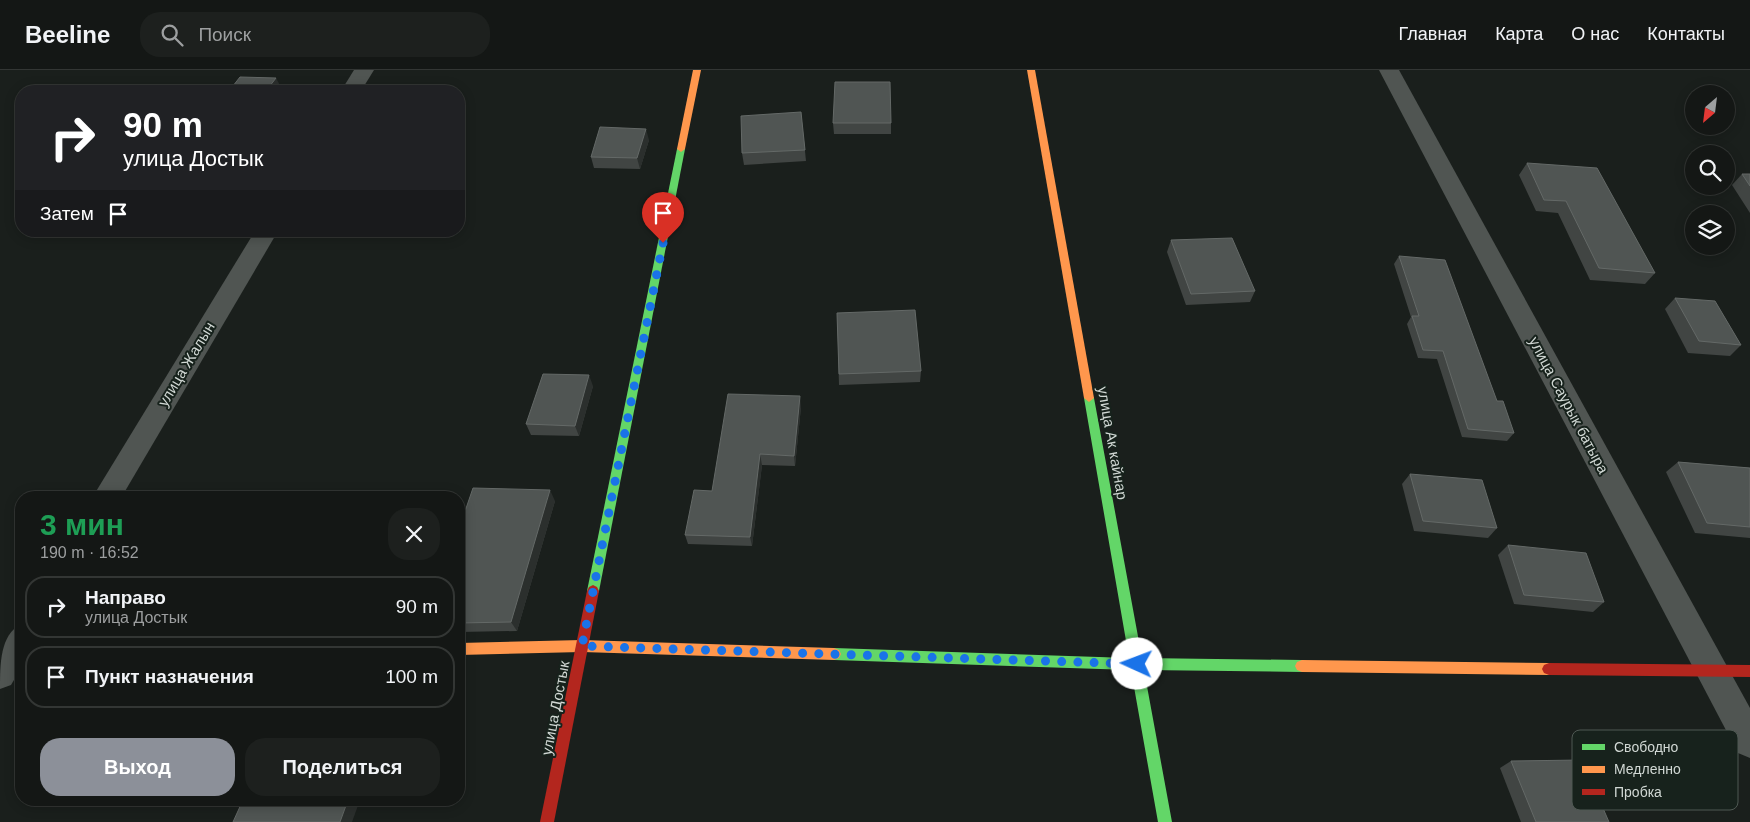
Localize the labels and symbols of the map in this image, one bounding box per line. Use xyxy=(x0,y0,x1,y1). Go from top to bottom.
north arrow xyxy=(1685,85,1735,135)
pin xyxy=(642,192,684,243)
street label: улица Жалын xyxy=(154,319,218,409)
street label: улица Саурык батыра xyxy=(1526,334,1613,477)
street label: улица Ак кайнар xyxy=(1095,385,1131,501)
position arrow xyxy=(1110,637,1162,689)
street label: улица Достык xyxy=(538,659,573,757)
legend xyxy=(1572,730,1738,810)
text: Свободно xyxy=(1614,739,1679,755)
text: Медленно xyxy=(1614,761,1681,777)
text: Пробка xyxy=(1614,784,1662,800)

